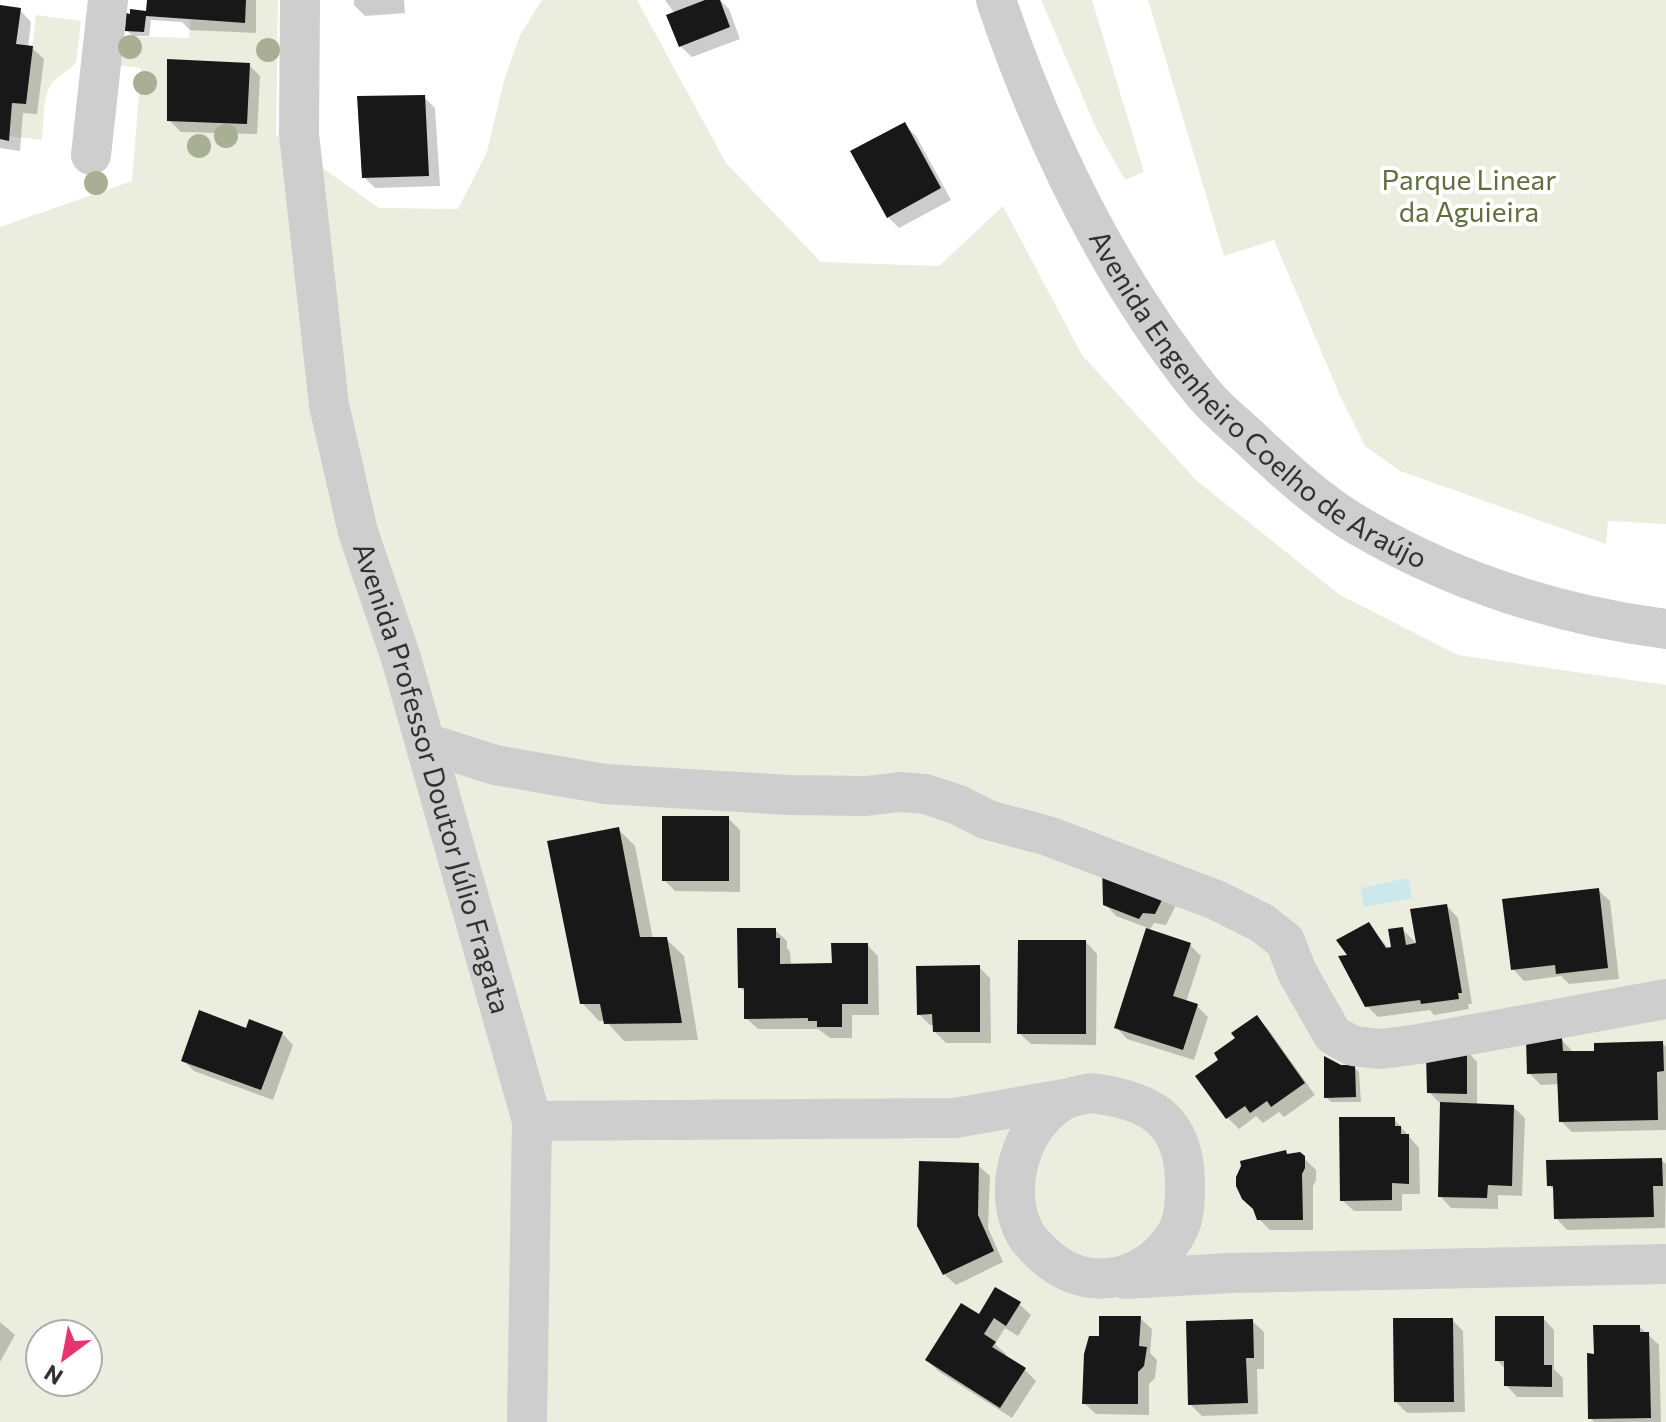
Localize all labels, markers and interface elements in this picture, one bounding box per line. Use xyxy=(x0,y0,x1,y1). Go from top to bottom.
park label: Parque Linear da Aguieira xyxy=(1382,162,1556,228)
street label: Avenida Engenheiro Coelho de Araújo xyxy=(1083,224,1433,575)
street label: Avenida Professor Doutor Júlio Fragata xyxy=(347,538,519,1017)
north arrow xyxy=(24,1318,104,1398)
text: N xyxy=(39,1360,67,1391)

